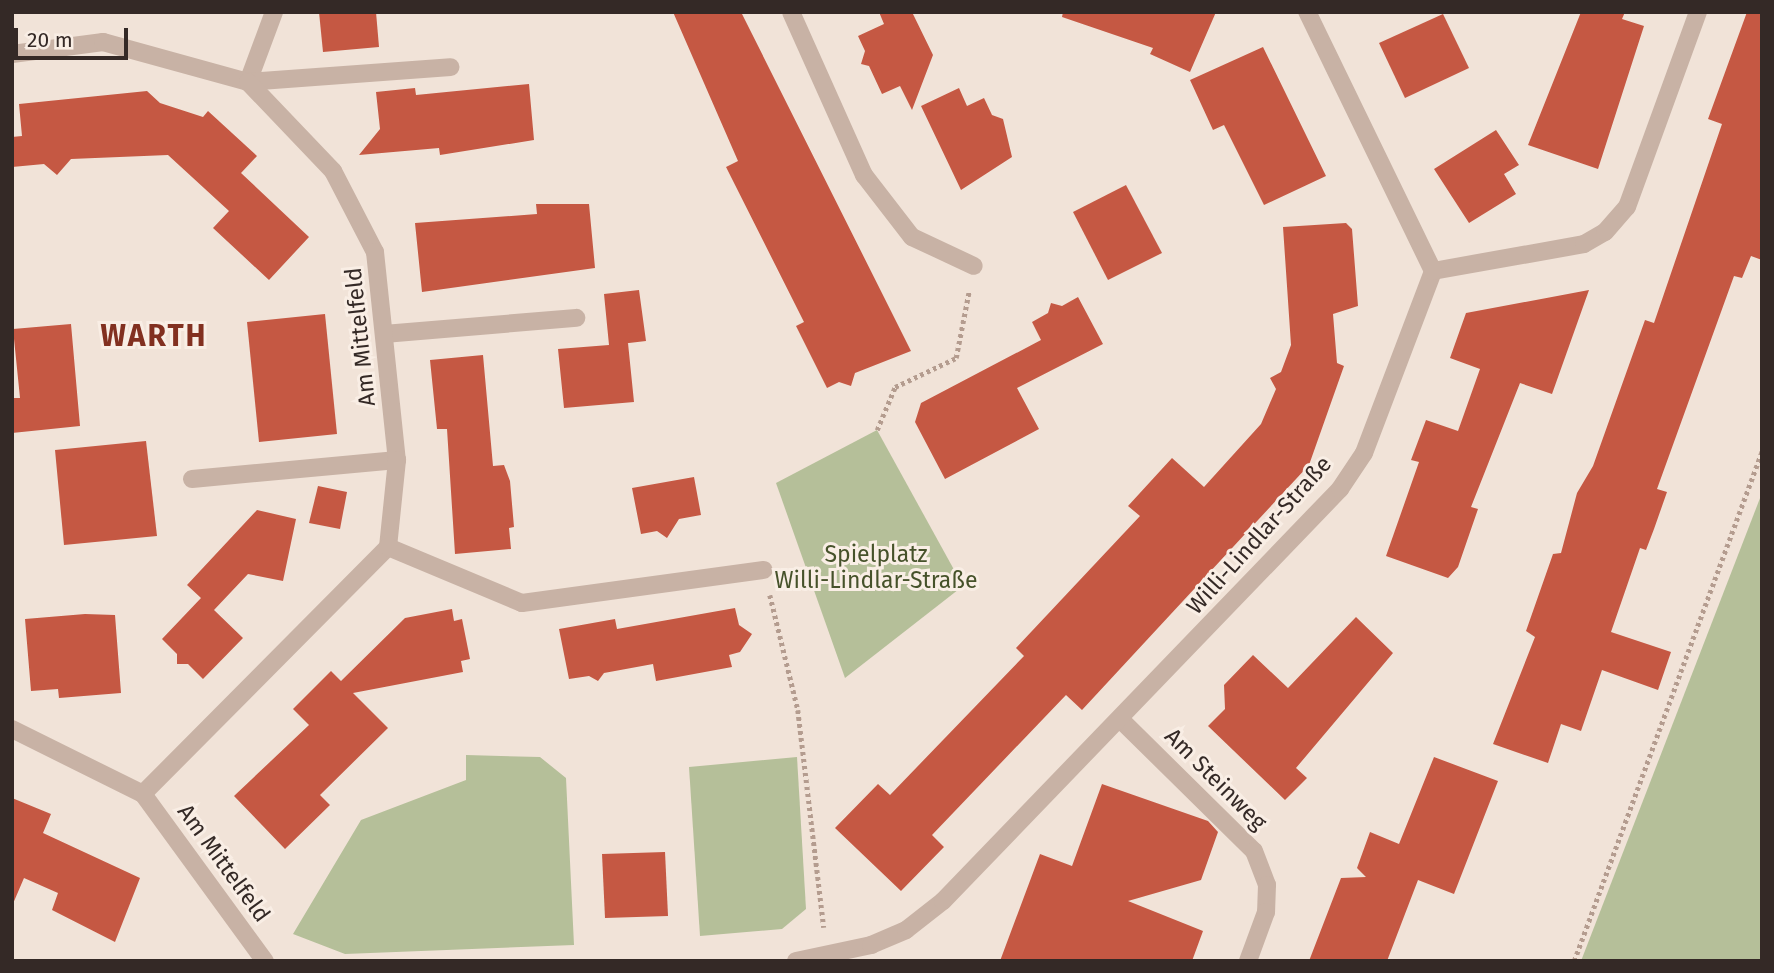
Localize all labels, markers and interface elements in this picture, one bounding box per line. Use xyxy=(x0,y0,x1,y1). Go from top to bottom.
scale bar xyxy=(18,14,131,58)
text: 20 m xyxy=(27,27,73,53)
street label: Am Mittelfeld xyxy=(339,266,381,408)
district label: WARTH xyxy=(101,318,207,354)
street label: Willi-Lindlar-Straße xyxy=(1181,450,1337,620)
park label: Spielplatz Willi-Lindlar-Straße xyxy=(774,540,978,594)
street label: Am Steinweg xyxy=(1159,722,1273,836)
street label: Am Mittelfeld xyxy=(172,799,276,927)

